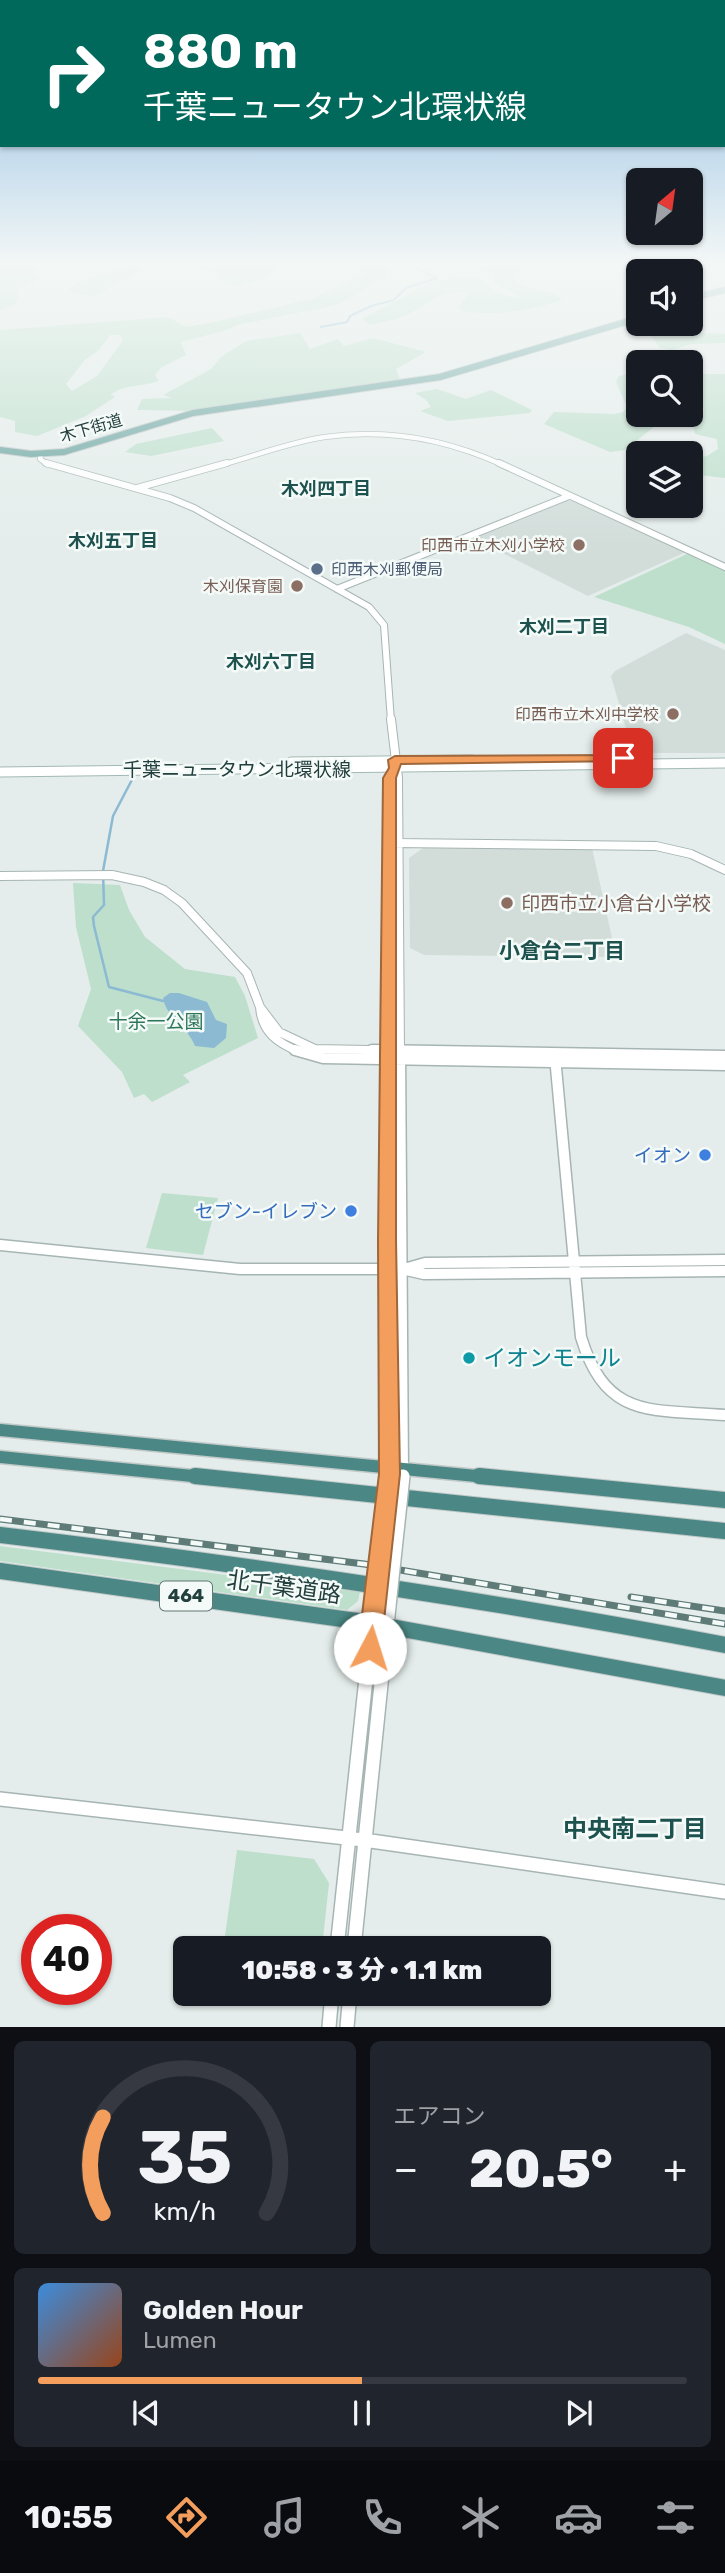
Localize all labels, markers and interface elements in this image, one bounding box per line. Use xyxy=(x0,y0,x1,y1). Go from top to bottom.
text: 880 m xyxy=(143,22,298,80)
icon: right xyxy=(28,28,119,119)
text: 千葉ニュータウン北環状線 xyxy=(143,88,527,126)
north arrow xyxy=(626,168,704,245)
map controls xyxy=(626,168,703,518)
button: sound xyxy=(626,259,703,336)
button: search xyxy=(626,350,703,427)
street label: 木下街道 xyxy=(58,410,124,446)
button: layers xyxy=(626,441,703,518)
district label: 木刈四丁目 xyxy=(281,478,371,500)
district label: 木刈五丁目 xyxy=(68,530,158,552)
place label: 印西市立木刈小学校 xyxy=(421,536,565,555)
marker: 印西市立木刈小学校 xyxy=(571,537,587,553)
place label: 印西木刈郵便局 xyxy=(331,560,443,579)
marker: 印西木刈郵便局 xyxy=(309,561,325,577)
place label: 木刈保育園 xyxy=(203,577,283,596)
marker: 木刈保育園 xyxy=(289,578,305,594)
district label: 木刈二丁目 xyxy=(519,616,609,638)
district label: 木刈六丁目 xyxy=(226,651,316,673)
place label: 印西市立木刈中学校 xyxy=(515,705,659,724)
marker: 印西市立木刈中学校 xyxy=(665,706,681,722)
pin xyxy=(593,728,653,788)
icon: arrive xyxy=(604,739,642,777)
street label: 千葉ニュータウン北環状線 xyxy=(123,758,351,781)
place label: 印西市立小倉台小学校 xyxy=(521,892,711,915)
marker: 印西市立小倉台小学校 xyxy=(499,895,515,911)
district label: 小倉台二丁目 xyxy=(499,938,625,963)
park label: 十余一公園 xyxy=(108,1010,204,1033)
place label: イオン xyxy=(634,1144,691,1167)
marker: イオン xyxy=(697,1147,713,1163)
place label: セブン-イレブン xyxy=(195,1200,337,1223)
marker: セブン-イレブン xyxy=(343,1203,359,1219)
place label: イオンモール xyxy=(483,1344,621,1372)
marker: イオンモール xyxy=(461,1350,477,1366)
street label: 北千葉道路 xyxy=(225,1565,343,1609)
road number: 464 xyxy=(160,1582,212,1610)
position arrow xyxy=(333,1611,407,1685)
district label: 中央南二丁目 xyxy=(563,1815,707,1843)
speed limit sign: 40 xyxy=(21,1914,112,2005)
text: 10:58 · 3 分 · 1.1 km xyxy=(242,1955,482,1986)
text: エアコン xyxy=(394,2102,486,2130)
text: 35 xyxy=(137,2116,232,2202)
text: 20.5° xyxy=(469,2138,612,2200)
text: − xyxy=(394,2146,418,2192)
text: + xyxy=(663,2146,687,2192)
text: km/h xyxy=(154,2197,216,2226)
text: Golden Hour xyxy=(143,2295,303,2326)
text: Lumen xyxy=(143,2326,217,2354)
icon: previous xyxy=(127,2394,165,2432)
icon: pause xyxy=(343,2394,381,2432)
icon: next xyxy=(560,2394,598,2432)
icon: directions xyxy=(162,2493,211,2542)
icon: music xyxy=(260,2493,309,2542)
icon: phone xyxy=(358,2493,407,2542)
icon: climate xyxy=(456,2493,505,2542)
icon: car xyxy=(554,2493,603,2542)
icon: filters xyxy=(651,2493,700,2542)
text: 10:55 xyxy=(24,2498,113,2536)

